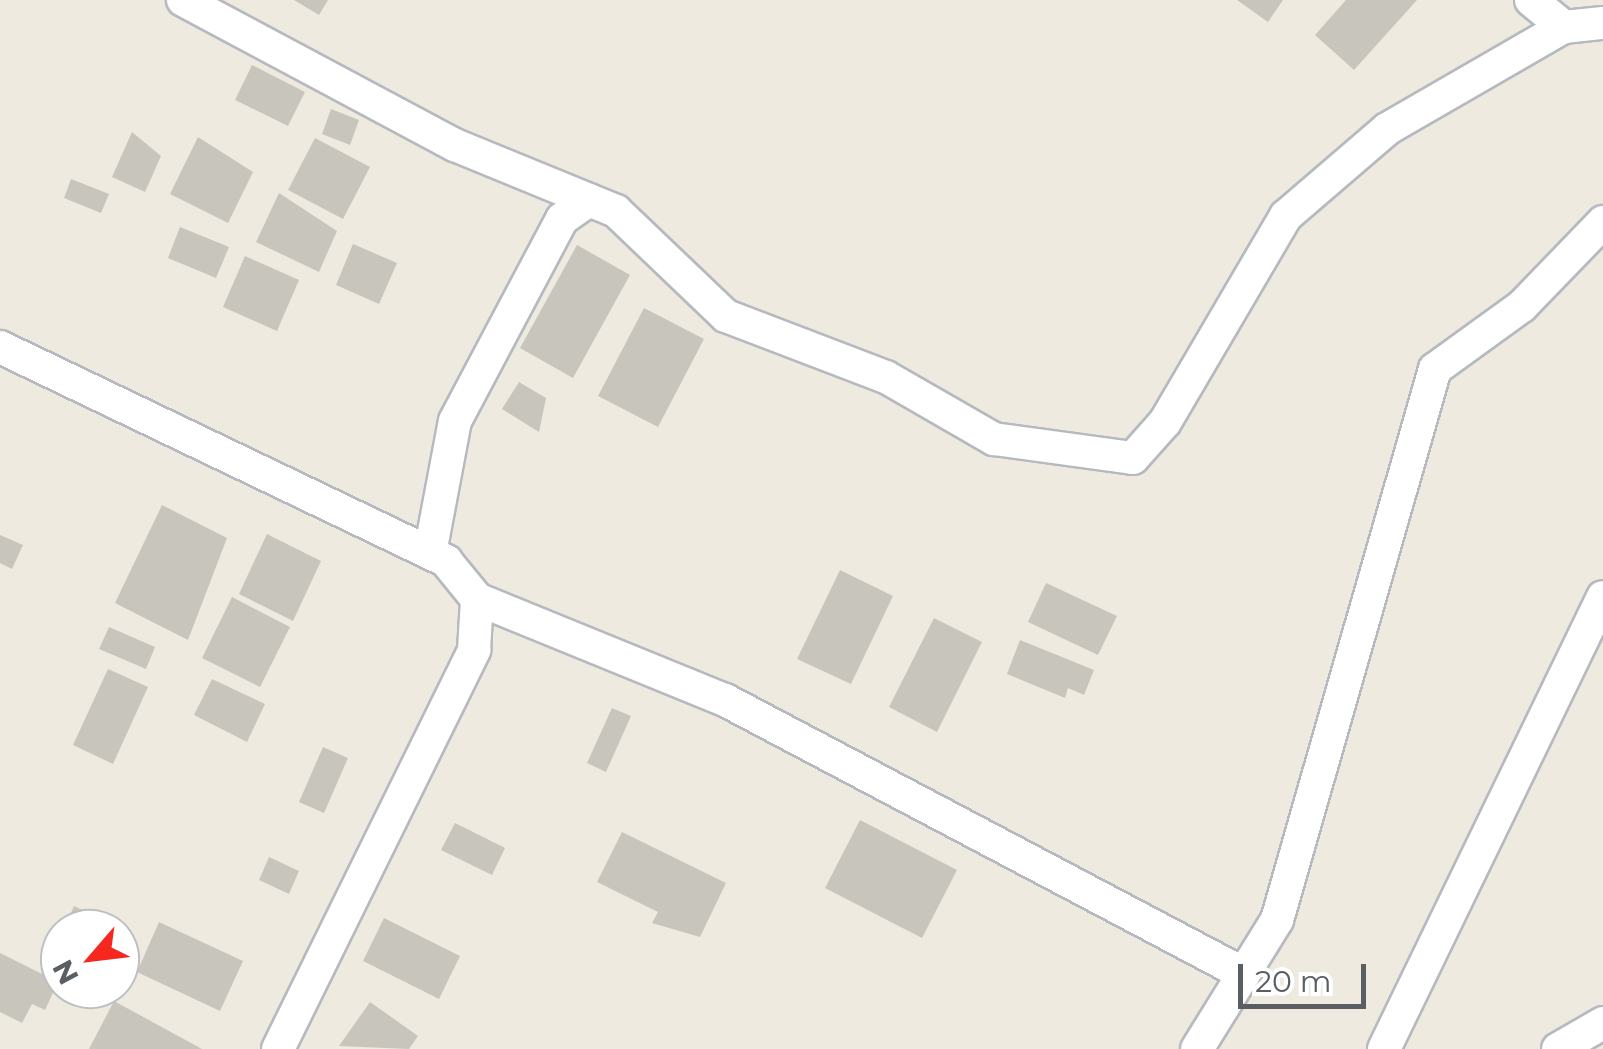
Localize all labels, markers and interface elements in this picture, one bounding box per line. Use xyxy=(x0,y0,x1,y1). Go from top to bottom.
north arrow xyxy=(40,909,140,1009)
scale bar xyxy=(1243,944,1370,1006)
text: N xyxy=(45,954,86,990)
text: 20 m xyxy=(1255,963,1332,1000)

